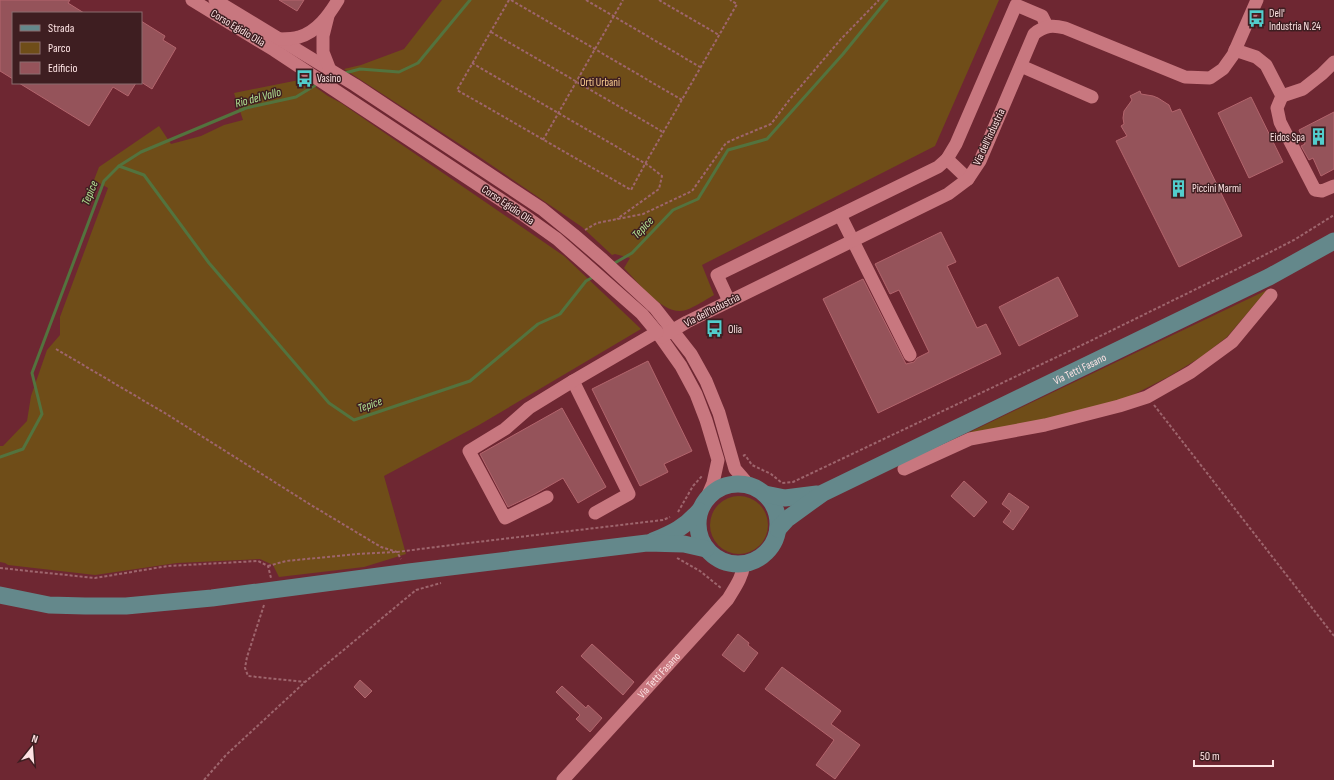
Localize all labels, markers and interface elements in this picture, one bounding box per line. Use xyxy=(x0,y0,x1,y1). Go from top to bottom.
street label: Corso Egidio Olia xyxy=(209,7,267,49)
place label: Dell' Industria N.24 xyxy=(1269,7,1321,33)
bus stop icon: Dell' Industria N.24 xyxy=(1246,9,1266,29)
legend xyxy=(12,12,142,84)
text: Strada xyxy=(48,21,75,36)
text: Parco xyxy=(48,41,71,56)
text: Edificio xyxy=(48,61,77,76)
bus stop icon: Vasino xyxy=(294,68,314,88)
place label: Vasino xyxy=(317,72,342,85)
park label: Orti Urbani xyxy=(580,76,620,89)
water label: Rio del Vallo xyxy=(233,85,283,111)
street label: Via dell'Industria xyxy=(970,107,1008,167)
building icon: Eidos Spa xyxy=(1308,127,1328,147)
place label: Eidos Spa xyxy=(1270,131,1305,144)
water label: Tepice xyxy=(78,178,102,207)
building icon: Piccini Marmi xyxy=(1169,178,1189,198)
place label: Piccini Marmi xyxy=(1192,182,1241,195)
street label: Corso Egidio Olia xyxy=(479,183,537,227)
water label: Tepice xyxy=(629,213,657,242)
street label: Via dell'Industria xyxy=(682,290,742,330)
bus stop icon: Olia xyxy=(705,319,725,339)
place label: Olia xyxy=(728,323,742,336)
street label: Via Tetti Fasano xyxy=(1051,350,1109,387)
water label: Tepice xyxy=(356,394,385,416)
street label: Via Tetti Fasano xyxy=(635,649,683,701)
north arrow xyxy=(12,728,52,768)
text: N xyxy=(30,732,40,746)
scale bar xyxy=(1194,742,1273,768)
text: 50 m xyxy=(1200,749,1220,764)

